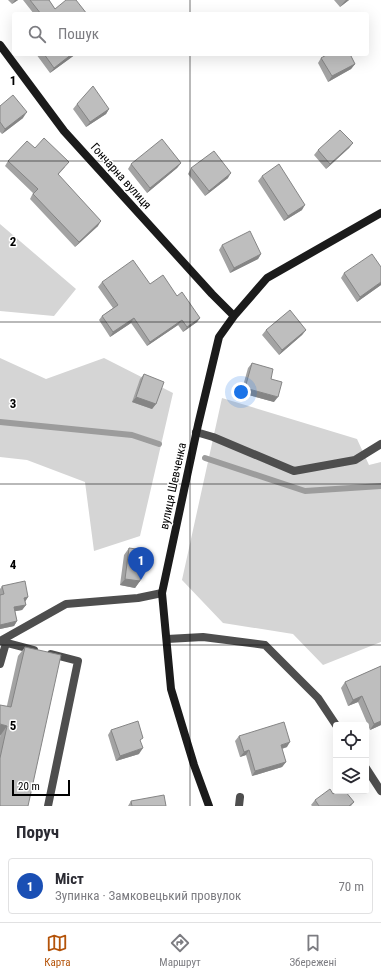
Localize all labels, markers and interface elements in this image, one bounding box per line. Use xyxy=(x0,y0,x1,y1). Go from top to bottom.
search box xyxy=(12,12,369,56)
icon: search xyxy=(26,23,48,45)
text: Пошук xyxy=(58,25,99,43)
text: 1 xyxy=(10,73,16,88)
street label: Гончарна вулиця xyxy=(88,140,154,212)
text: 2 xyxy=(10,234,17,249)
your location xyxy=(231,382,251,402)
text: 3 xyxy=(10,396,16,411)
street label: вулиця Шевченка xyxy=(157,441,189,531)
pin: 1 xyxy=(128,547,154,580)
text: 4 xyxy=(10,557,17,572)
text: 5 xyxy=(10,718,17,733)
map controls xyxy=(333,722,369,794)
button: locate xyxy=(333,722,369,758)
button: layers xyxy=(333,758,369,794)
scale bar xyxy=(12,778,70,797)
text: 20 m xyxy=(18,780,40,793)
text: Поруч xyxy=(16,822,59,842)
text: Міст xyxy=(55,870,84,888)
text: 1 xyxy=(27,879,33,894)
text: 70 m xyxy=(338,879,364,894)
text: Зупинка · Замковецький провулок xyxy=(55,888,241,903)
tab: Карта xyxy=(44,932,71,969)
tab: Маршрут xyxy=(159,932,201,969)
tab: Збережені xyxy=(289,932,337,969)

